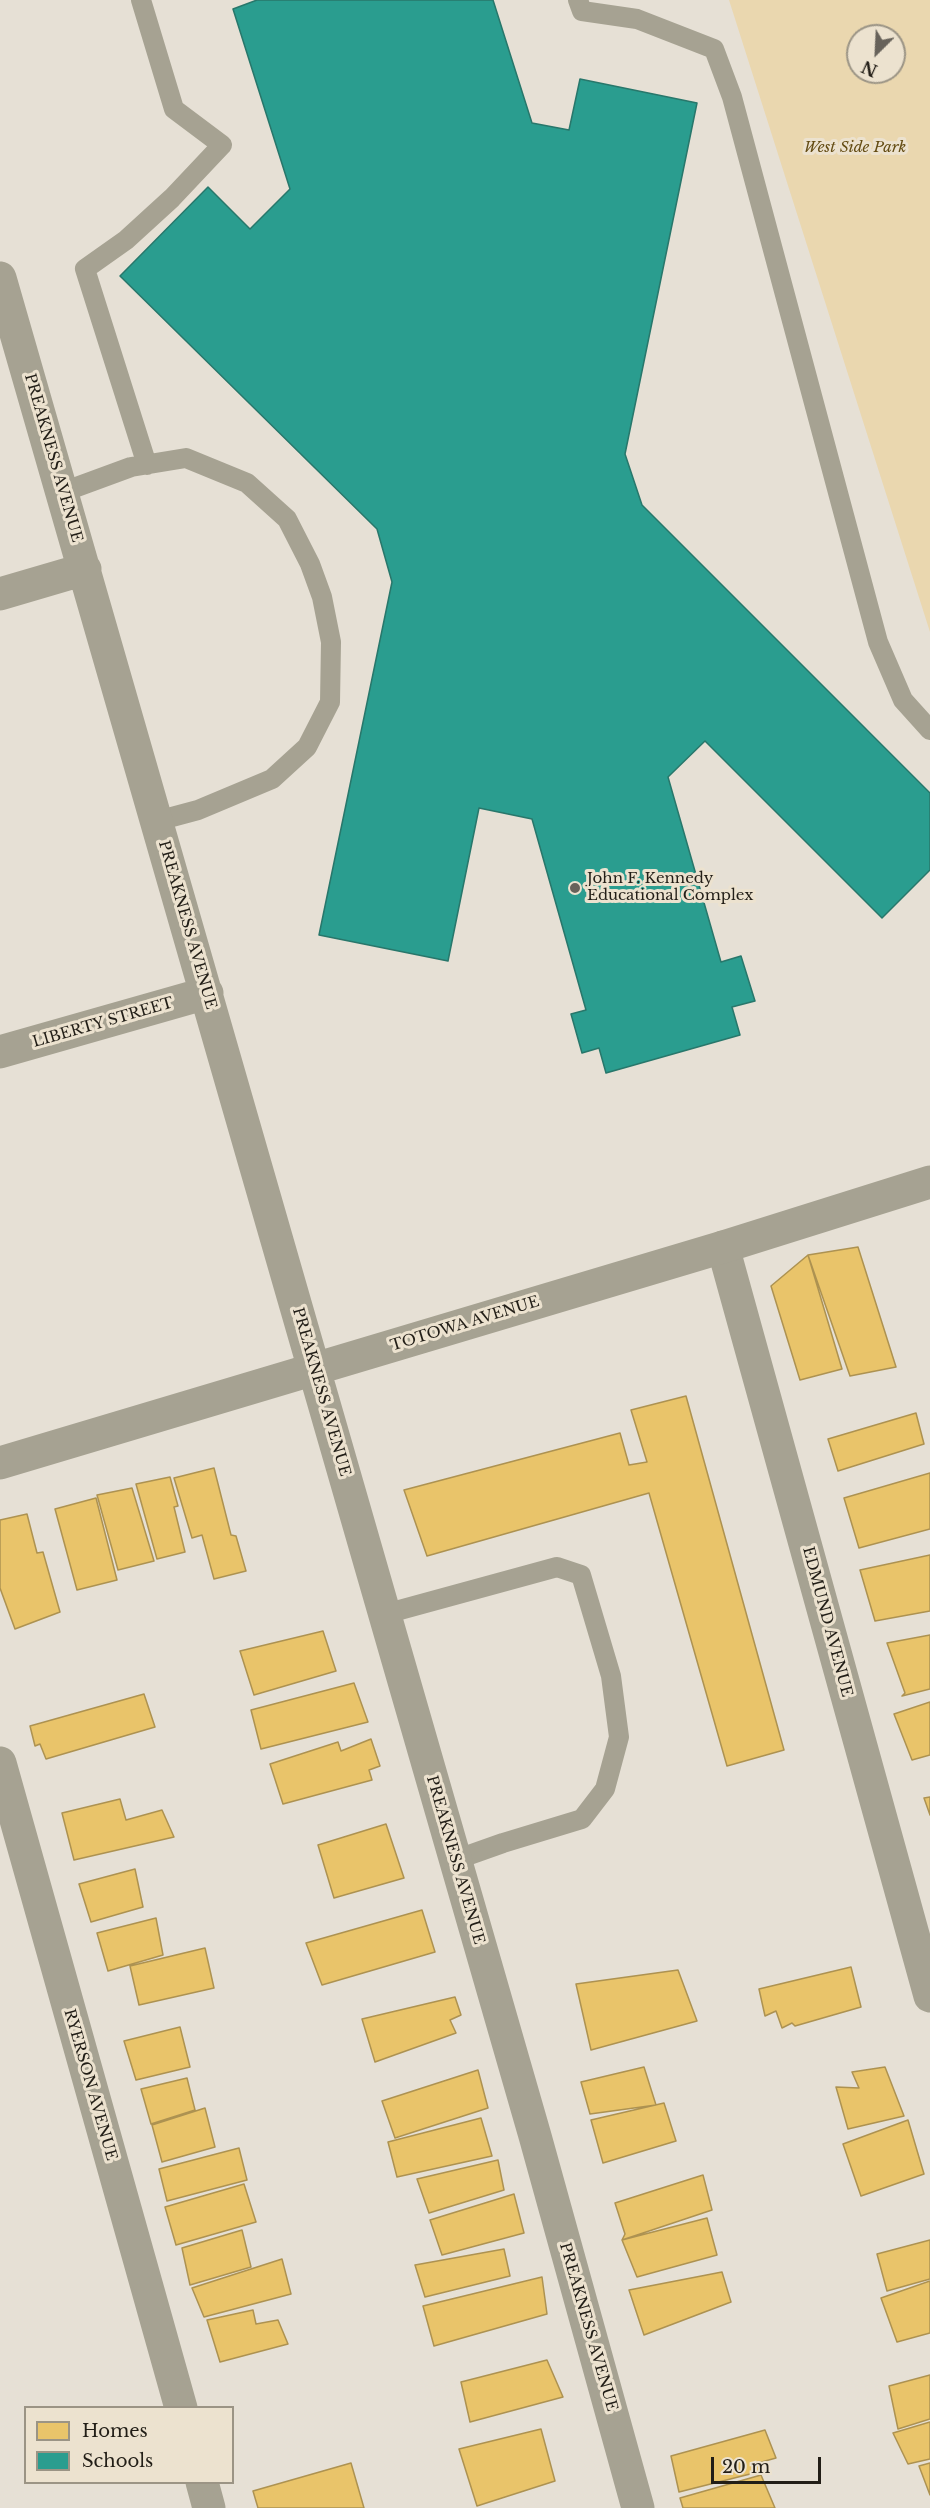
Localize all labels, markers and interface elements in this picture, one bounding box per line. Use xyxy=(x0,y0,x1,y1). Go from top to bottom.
north arrow xyxy=(846,24,906,84)
text: N xyxy=(859,56,880,81)
park label: West Side Park xyxy=(804,139,906,157)
street label: PREAKNESS AVENUE xyxy=(20,372,86,544)
street label: PREAKNESS AVENUE xyxy=(154,839,220,1011)
place label: John F. Kennedy Educational Complex xyxy=(587,870,753,905)
marker: John F. Kennedy Educational Complex xyxy=(568,881,582,895)
street label: LIBERTY STREET xyxy=(31,994,175,1052)
street label: TOTOWA AVENUE xyxy=(389,1293,541,1355)
street label: PREAKNESS AVENUE xyxy=(288,1306,354,1478)
street label: EDMUND AVENUE xyxy=(798,1545,856,1699)
street label: PREAKNESS AVENUE xyxy=(422,1774,488,1946)
street label: RYERSON AVENUE xyxy=(60,2007,120,2163)
street label: PREAKNESS AVENUE xyxy=(555,2241,621,2413)
legend xyxy=(24,2406,234,2484)
text: Homes xyxy=(82,2420,148,2442)
scale bar xyxy=(714,2445,824,2483)
text: Schools xyxy=(82,2450,153,2472)
text: 20 m xyxy=(722,2456,770,2478)

